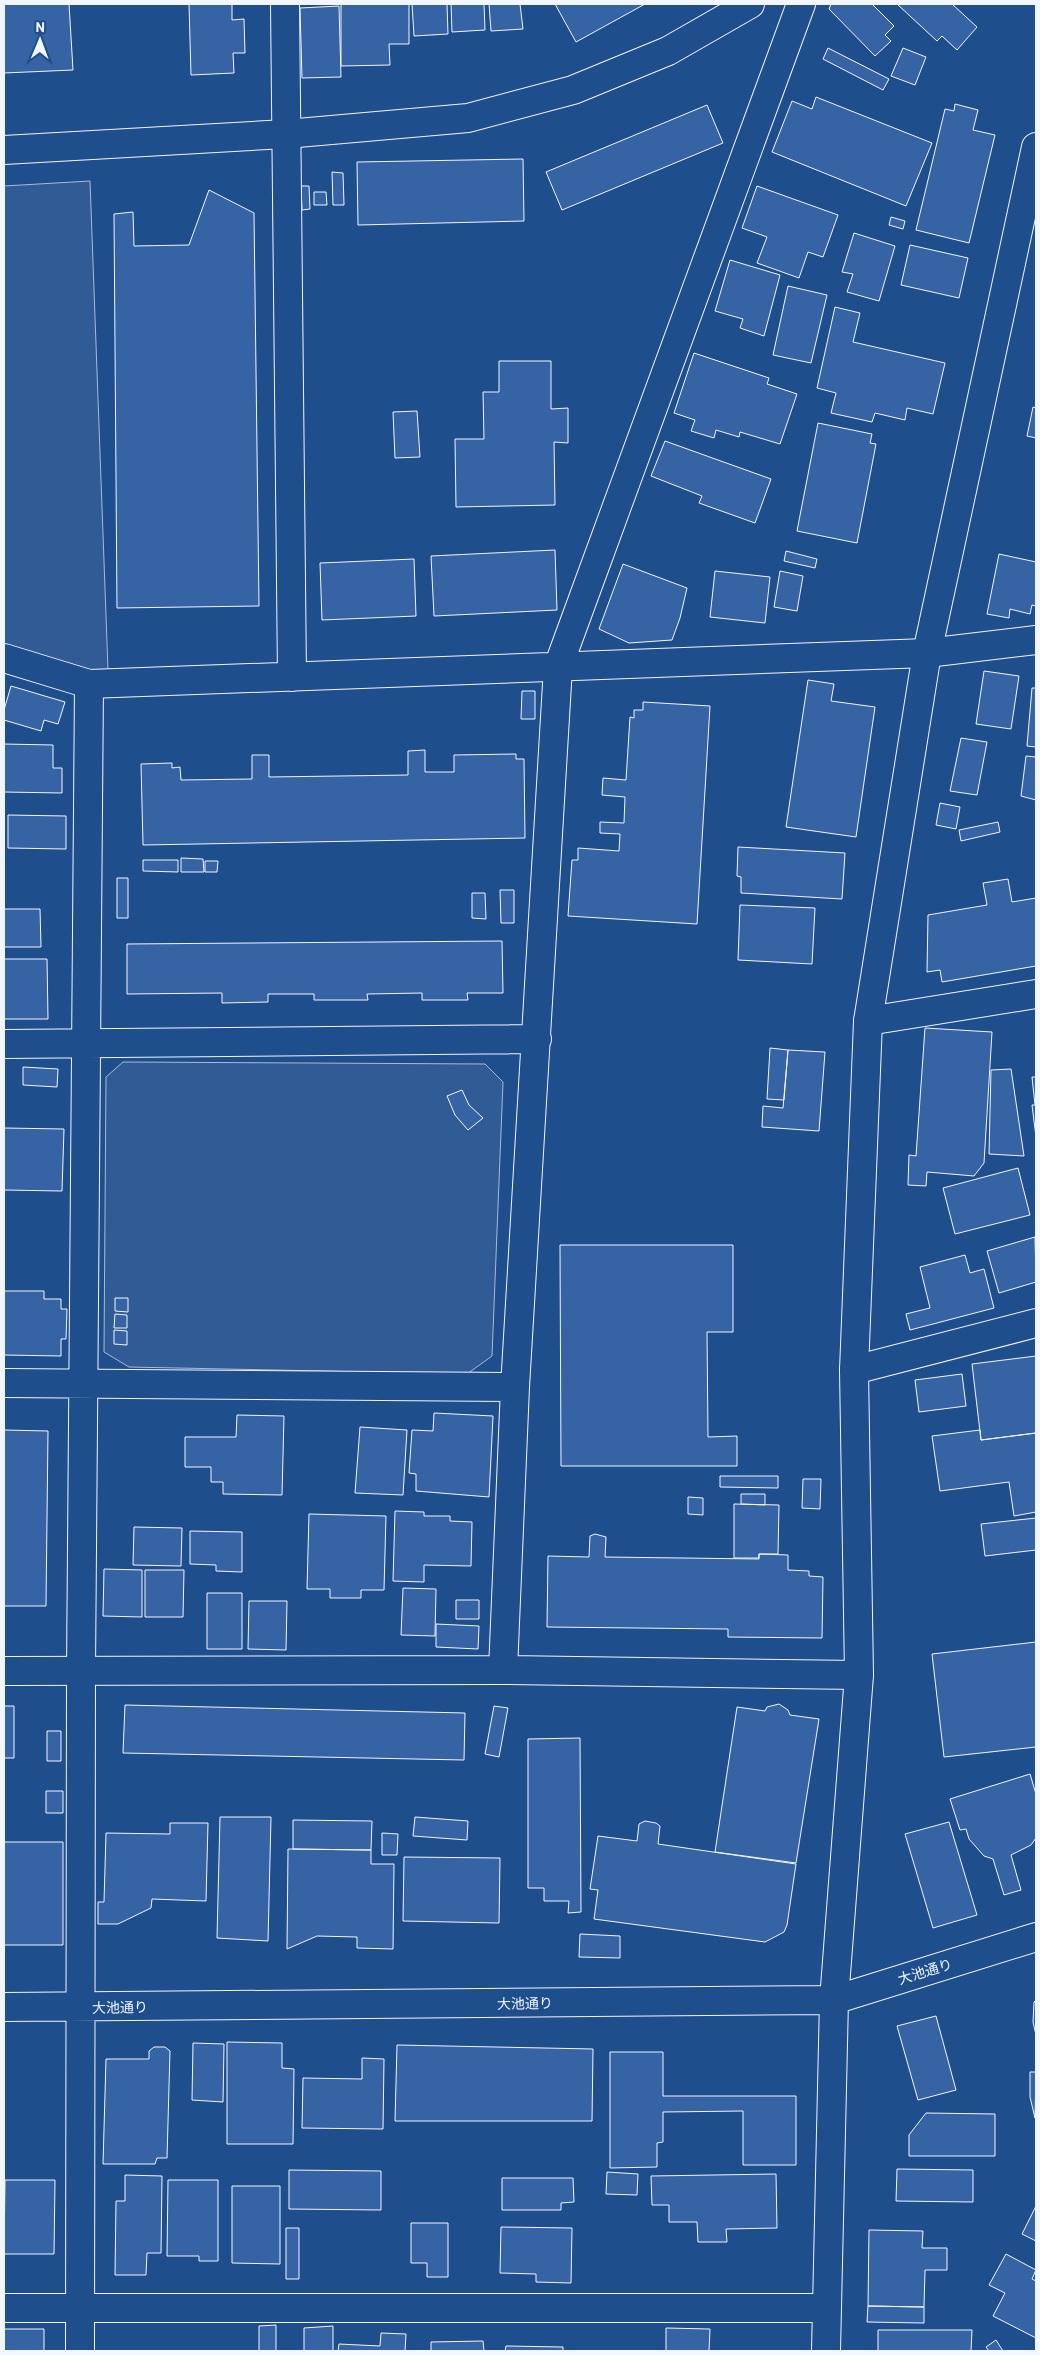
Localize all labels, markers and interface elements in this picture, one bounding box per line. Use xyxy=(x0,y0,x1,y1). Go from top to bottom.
north arrow xyxy=(15,15,65,65)
text: N xyxy=(35,18,45,35)
street label: 大池通り xyxy=(896,1955,954,1987)
street label: 大池通り xyxy=(497,1994,553,2012)
street label: 大池通り xyxy=(92,1998,148,2016)

